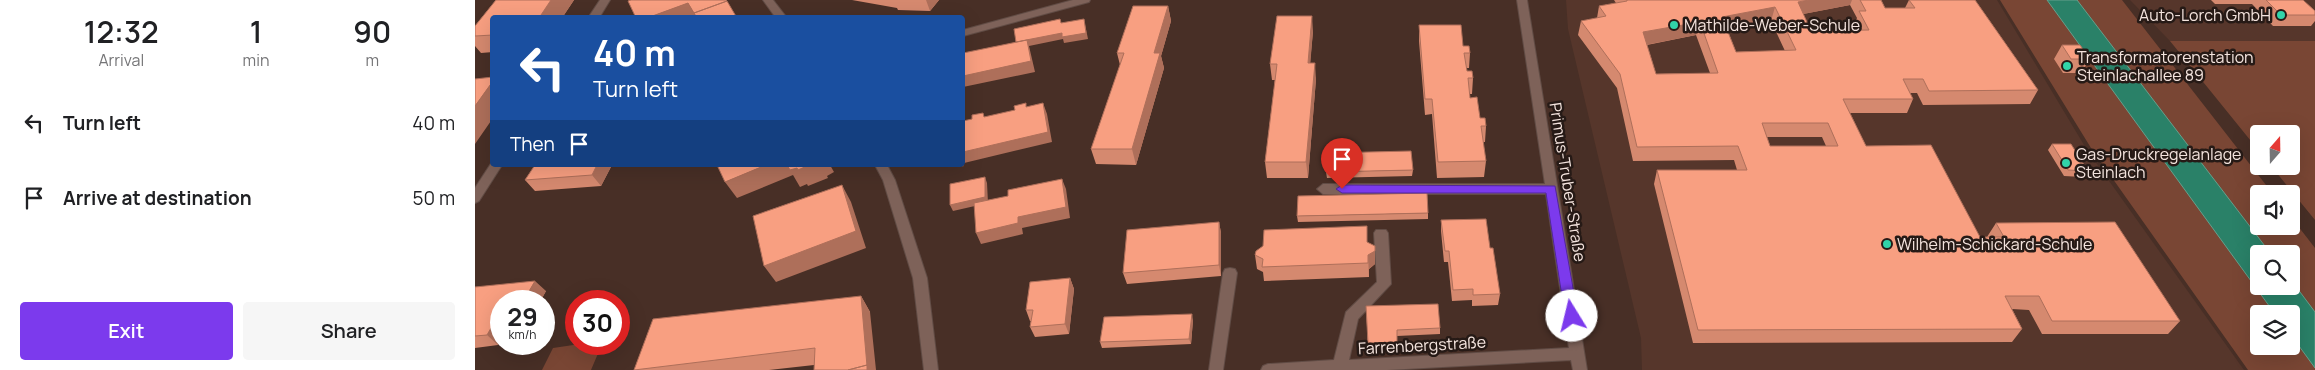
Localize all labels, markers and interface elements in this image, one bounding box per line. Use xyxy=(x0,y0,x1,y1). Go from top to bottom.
place label: Auto-Lorch GmbH xyxy=(2139,4,2271,26)
marker: Auto-Lorch GmbH xyxy=(2275,9,2287,21)
text: 12:32 xyxy=(84,11,159,52)
text: 1 xyxy=(250,11,262,52)
text: 90 xyxy=(353,11,391,52)
place label: Mathilde-Weber-Schule xyxy=(1684,14,1860,36)
marker: Mathilde-Weber-Schule xyxy=(1668,19,1680,31)
text: 40 m xyxy=(593,29,676,77)
icon: left xyxy=(510,35,575,100)
place label: Transformatorenstation Steinlachallee 89 xyxy=(2077,46,2254,86)
text: Arrival xyxy=(98,49,144,71)
text: min xyxy=(243,49,269,71)
text: m xyxy=(365,49,379,71)
marker: Transformatorenstation Steinlachallee 89 xyxy=(2061,60,2073,72)
text: Turn left xyxy=(593,74,678,104)
street label: Primus-Truber-Straße xyxy=(1545,101,1591,263)
icon: left xyxy=(20,109,48,137)
text: Turn left xyxy=(63,110,141,136)
text: 40 m xyxy=(412,110,455,136)
north arrow xyxy=(2250,125,2300,175)
map controls xyxy=(2250,125,2300,355)
icon: arrive xyxy=(565,130,593,158)
text: Then xyxy=(510,131,555,157)
pin xyxy=(1321,138,1363,189)
place label: Gas-Druckregelanlage Steinlach xyxy=(2076,143,2241,183)
icon: arrive xyxy=(1328,145,1356,173)
marker: Gas-Druckregelanlage Steinlach xyxy=(2060,157,2072,169)
icon: arrive xyxy=(20,184,48,212)
text: Arrive at destination xyxy=(63,185,252,211)
text: 50 m xyxy=(413,185,455,211)
button: sound xyxy=(2250,185,2300,235)
place label: Wilhelm-Schickard-Schule xyxy=(1897,233,2092,255)
marker: Wilhelm-Schickard-Schule xyxy=(1881,238,1893,250)
button: search xyxy=(2250,245,2300,295)
position arrow xyxy=(1545,289,1597,341)
speed limit sign: 30 xyxy=(565,290,630,355)
text: 29 xyxy=(507,299,538,334)
button: Exit xyxy=(20,302,233,360)
button: Share xyxy=(243,302,455,360)
button: layers xyxy=(2250,305,2300,355)
text: km/h xyxy=(509,326,536,343)
street label: Farrenbergstraße xyxy=(1357,331,1487,359)

